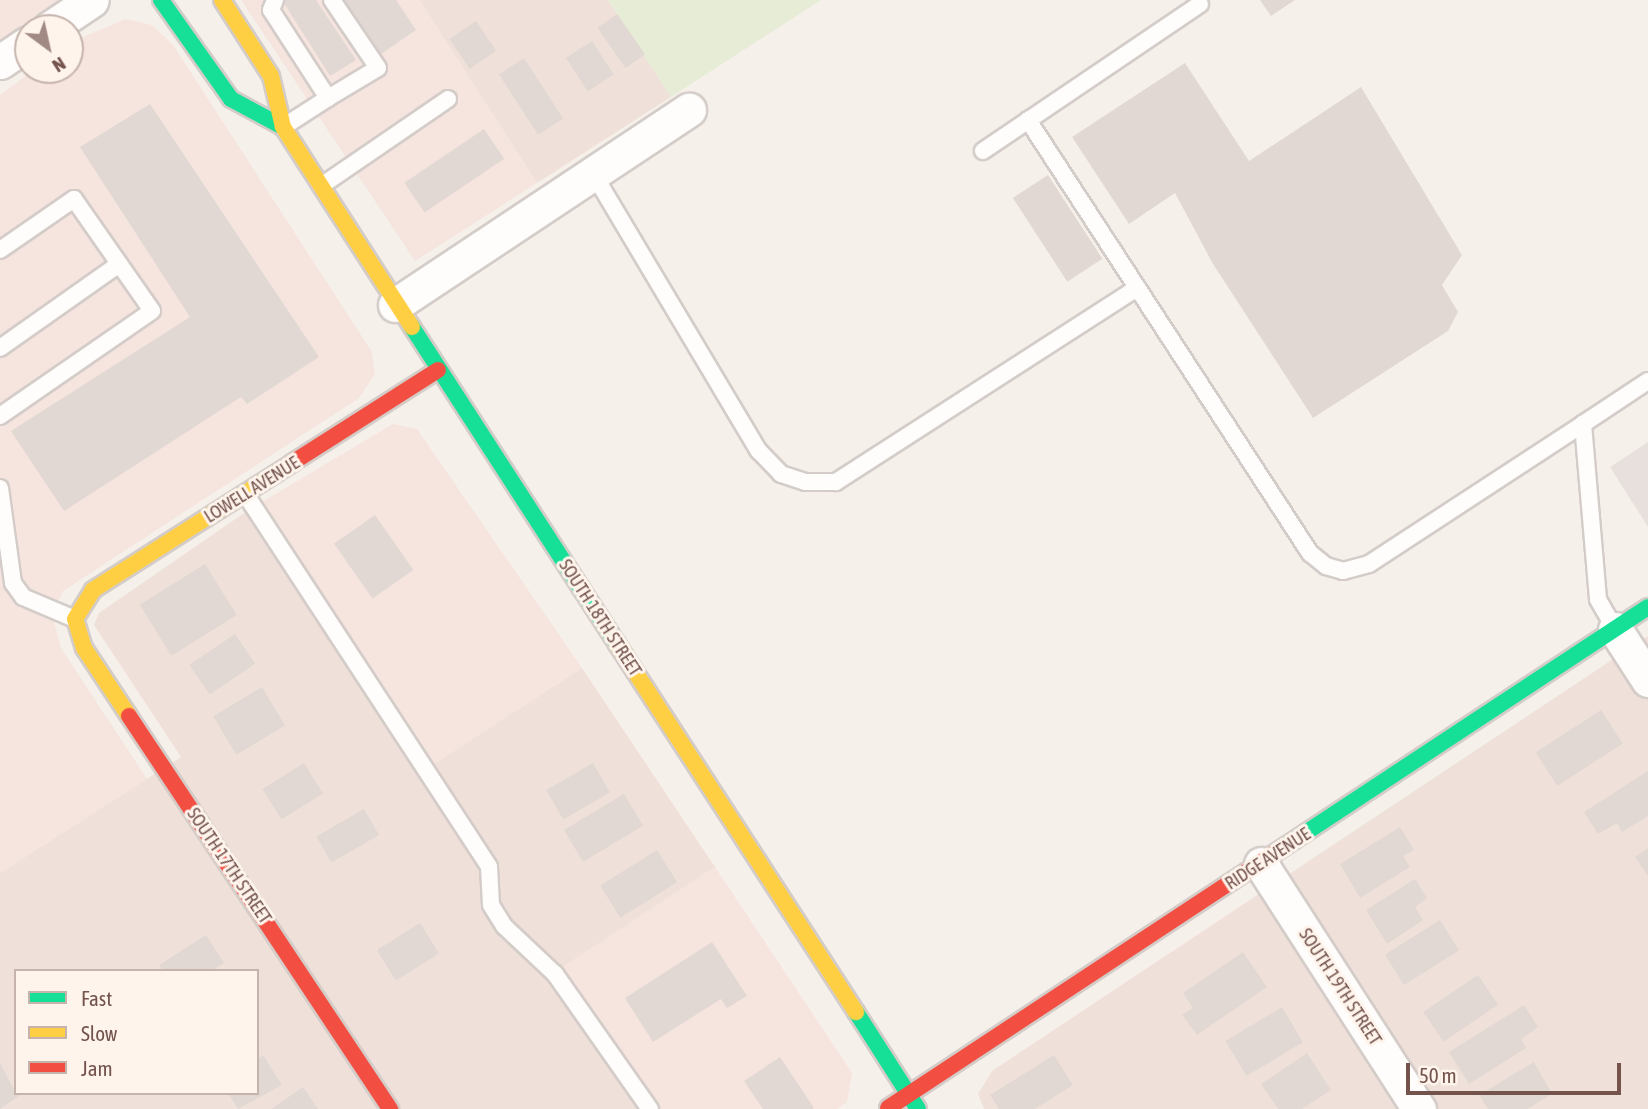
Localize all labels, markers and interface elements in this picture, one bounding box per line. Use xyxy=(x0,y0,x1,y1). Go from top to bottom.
north arrow xyxy=(14,14,84,84)
text: N xyxy=(49,53,70,77)
street label: LOWELL AVENUE xyxy=(201,452,303,528)
street label: SOUTH 18TH STREET xyxy=(554,556,646,680)
street label: SOUTH 17TH STREET xyxy=(182,804,276,928)
street label: RIDGE AVENUE xyxy=(1221,823,1315,895)
street label: SOUTH 19TH STREET xyxy=(1294,925,1386,1049)
legend xyxy=(14,969,259,1095)
text: Fast xyxy=(81,986,112,1010)
text: Slow xyxy=(81,1021,117,1045)
scale bar xyxy=(1410,1050,1625,1094)
text: Jam xyxy=(81,1056,113,1080)
text: 50 m xyxy=(1419,1063,1457,1087)

